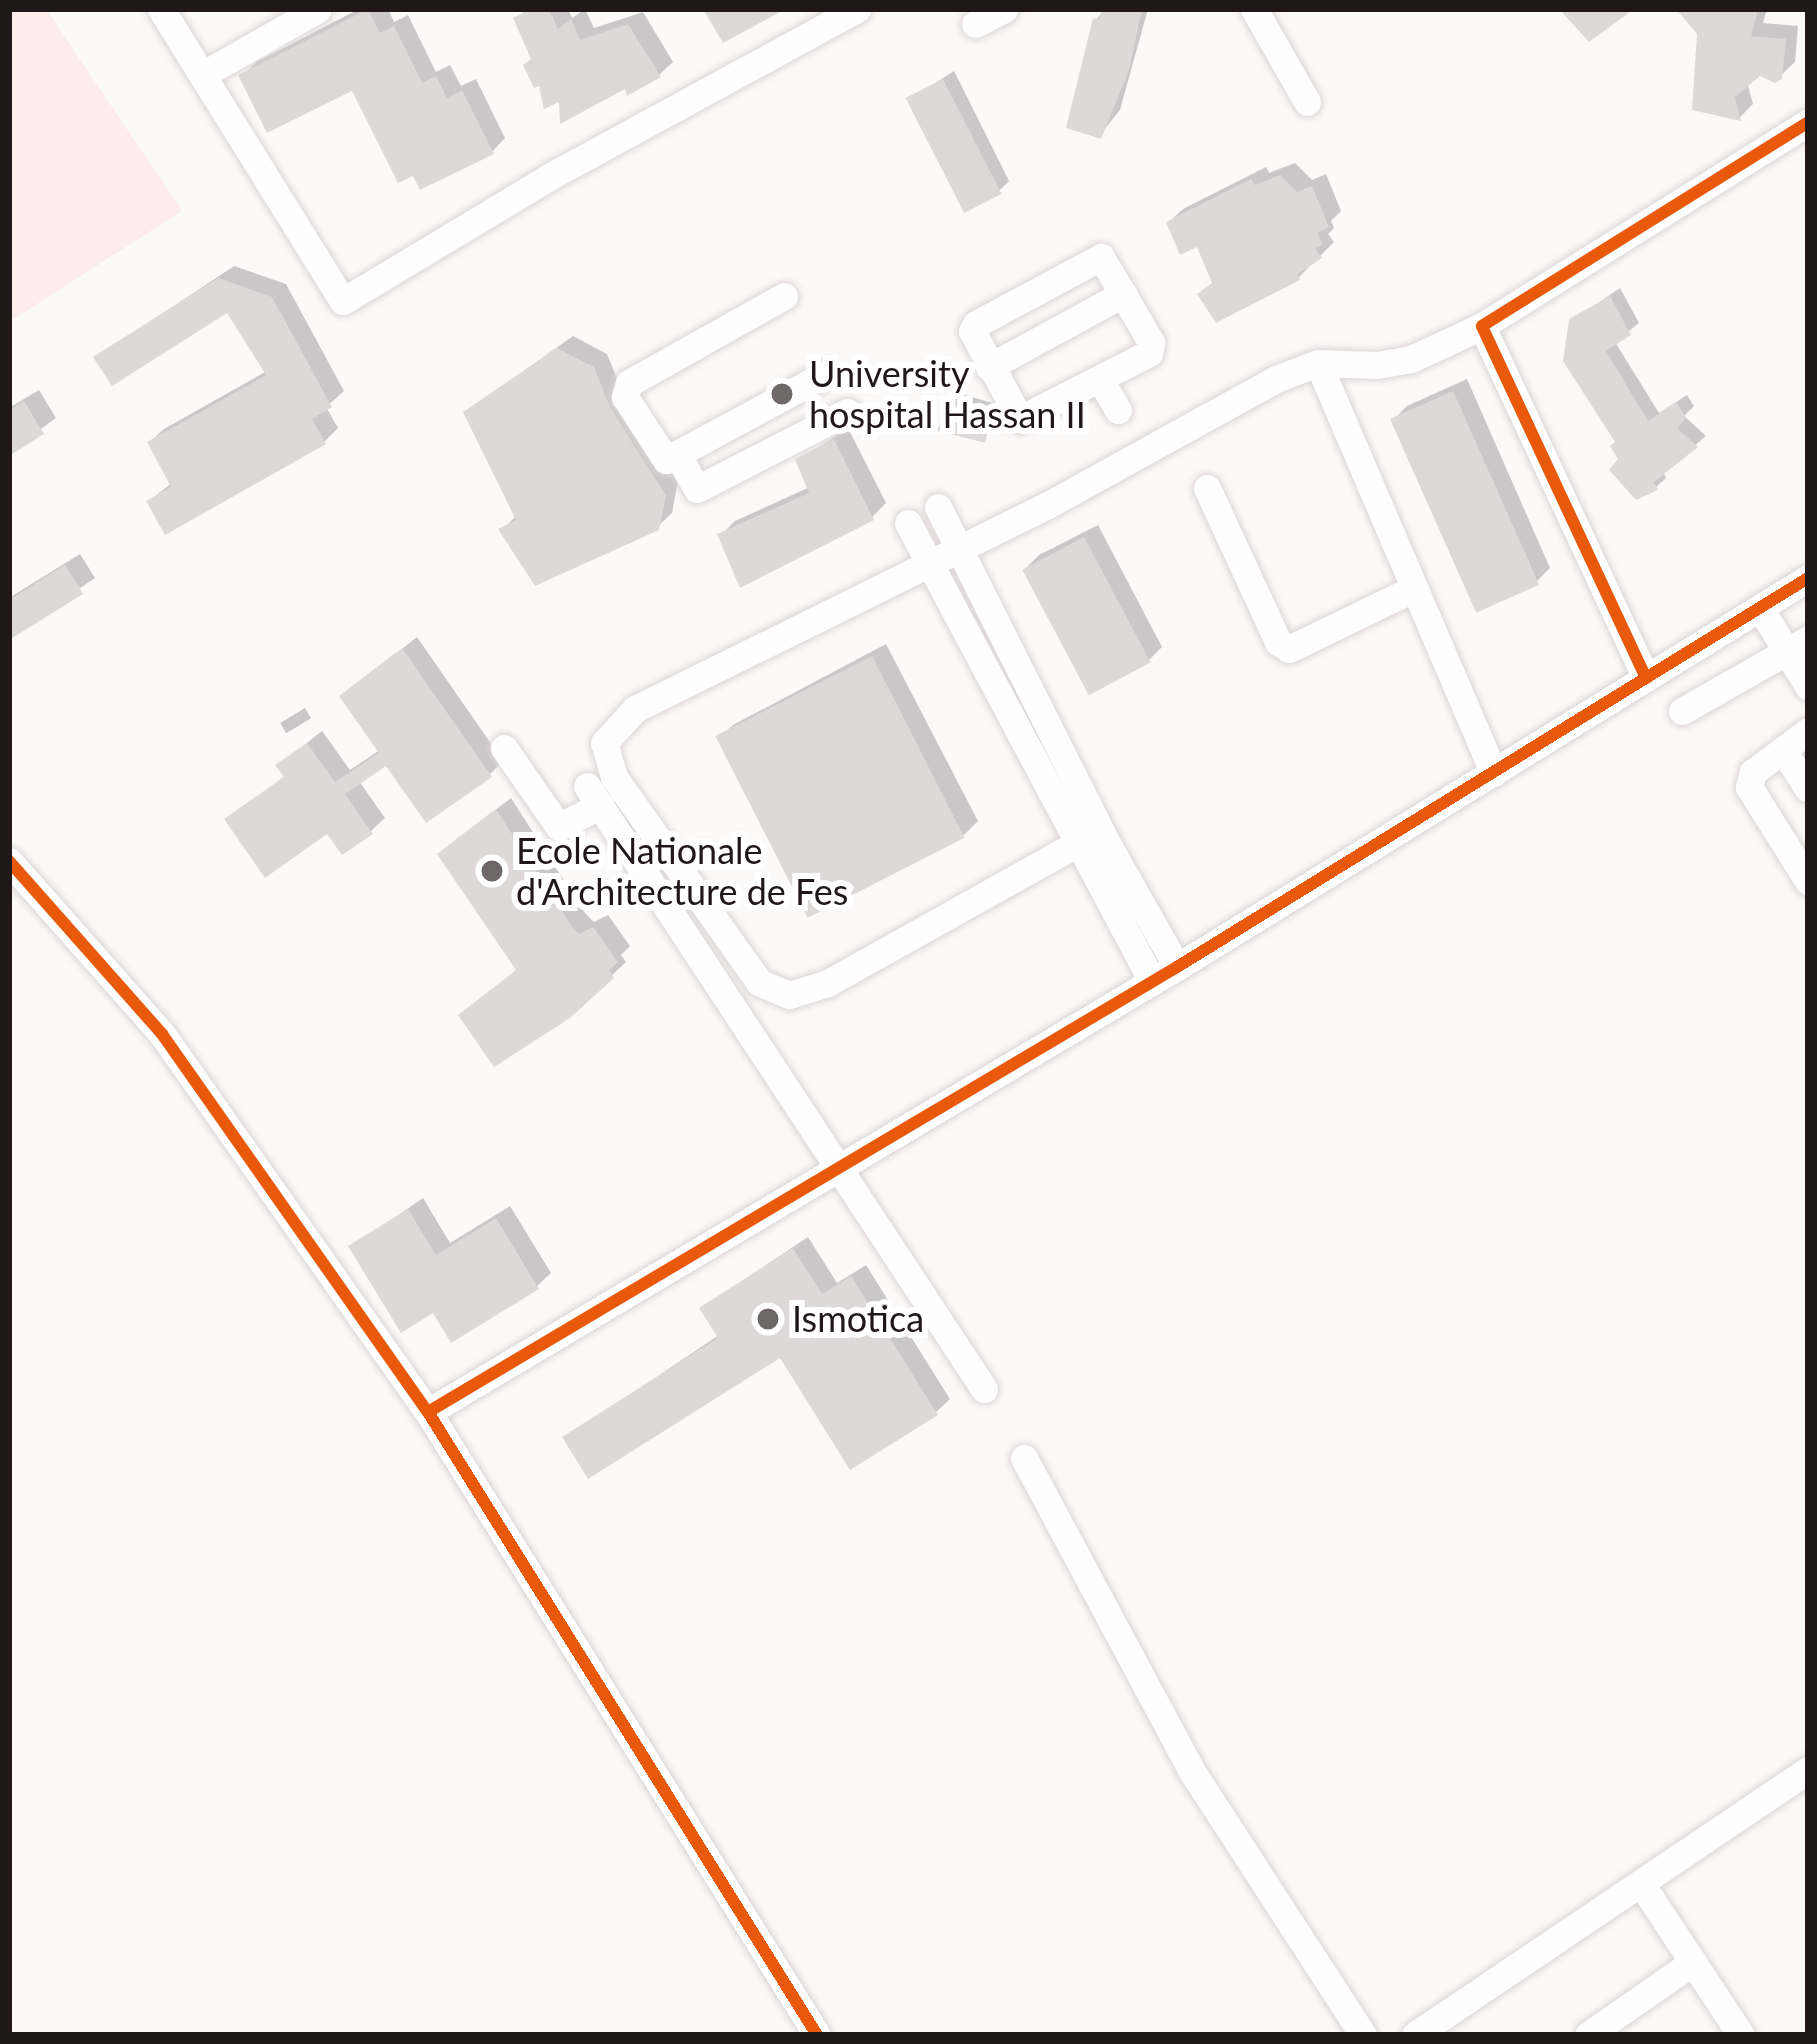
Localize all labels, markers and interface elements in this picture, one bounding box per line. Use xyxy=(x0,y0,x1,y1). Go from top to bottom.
place label: University hospital Hassan II xyxy=(809,351,1086,436)
marker: University hospital Hassan II xyxy=(766,378,798,410)
place label: Ecole Nationale d'Architecture de Fes xyxy=(516,828,848,913)
marker: Ecole Nationale d'Architecture de Fes xyxy=(479,858,505,884)
place label: Ismotica xyxy=(792,1297,924,1341)
marker: Ismotica xyxy=(755,1306,781,1332)

